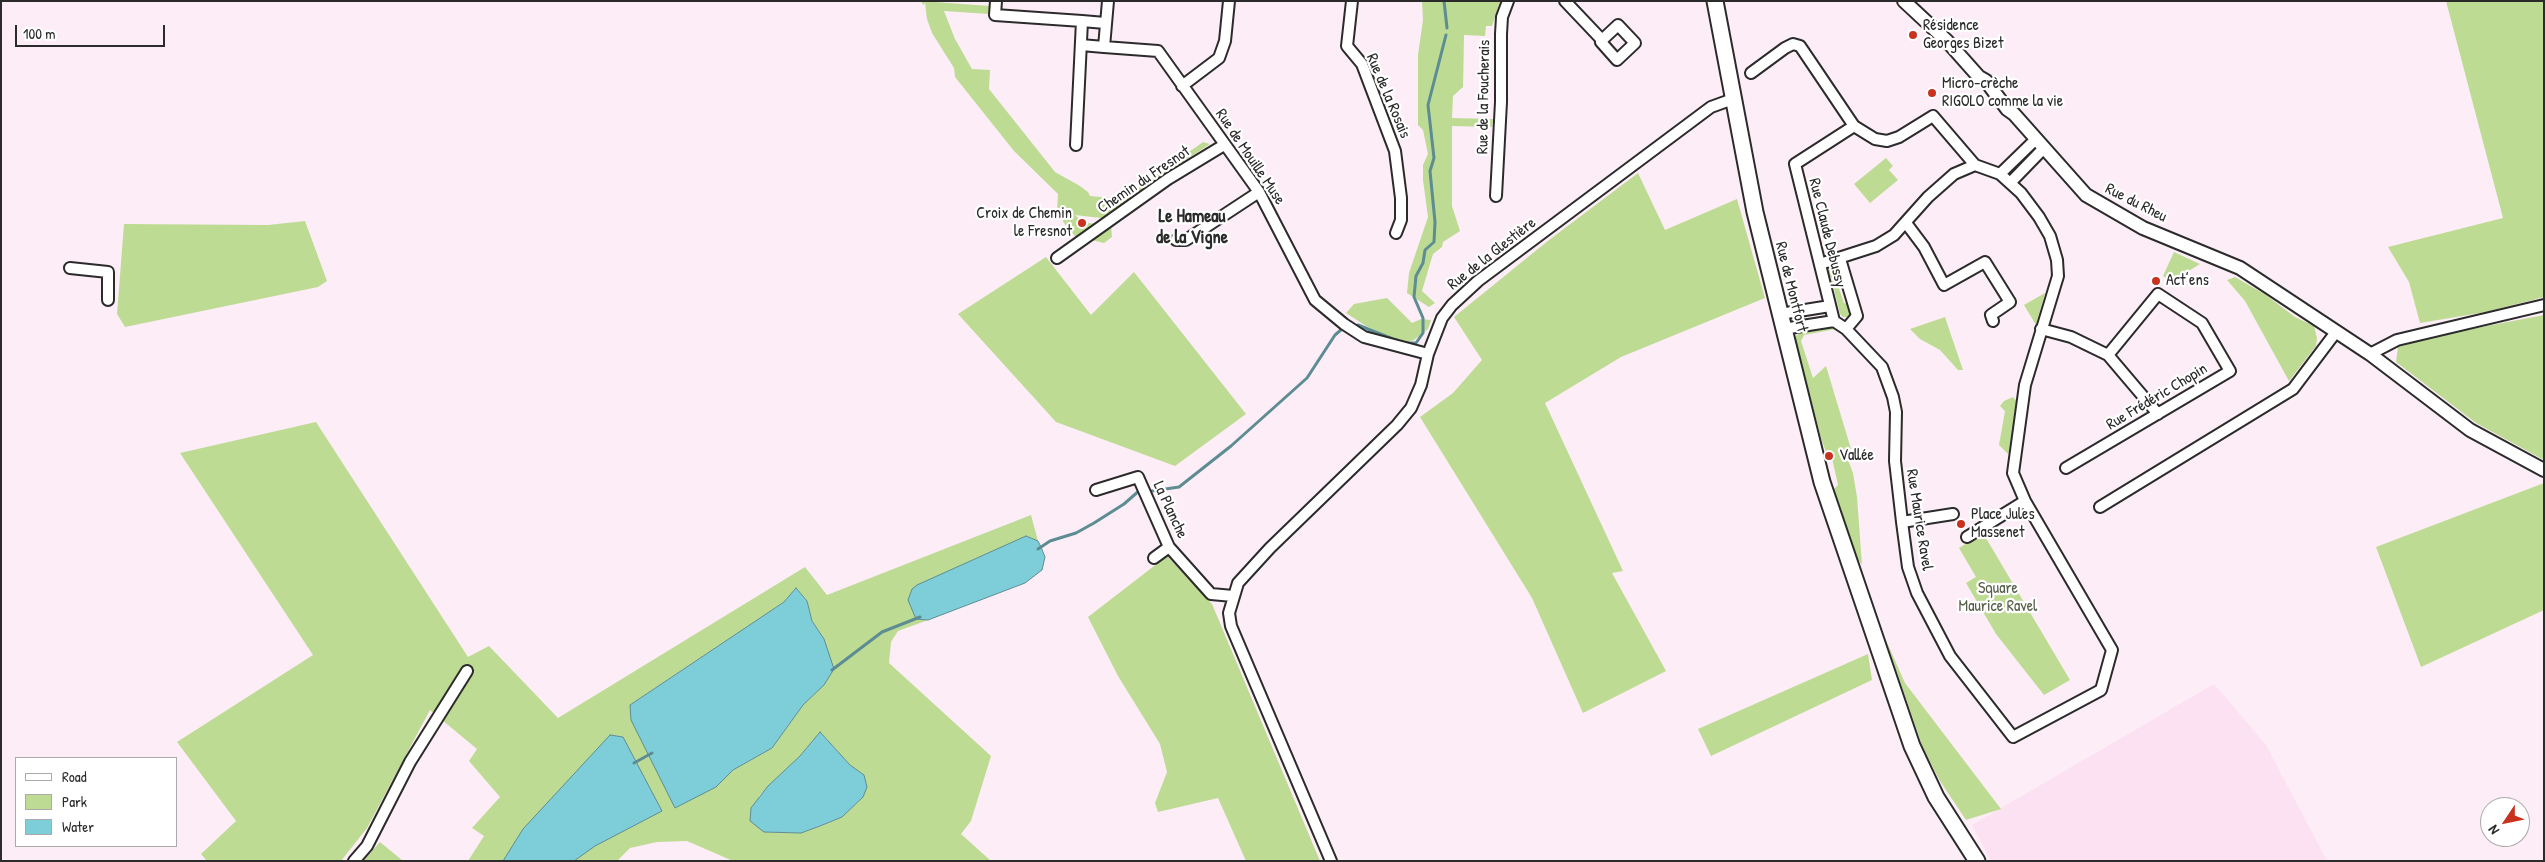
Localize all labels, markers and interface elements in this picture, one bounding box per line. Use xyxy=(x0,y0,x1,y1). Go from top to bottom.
scale bar xyxy=(18,15,168,47)
place label: Résidence Georges Bizet xyxy=(1923,16,2003,54)
text: 100 m xyxy=(23,23,56,44)
marker: Résidence Georges Bizet xyxy=(1907,29,1919,41)
street label: Rue de la Foucherais xyxy=(1473,40,1495,154)
street label: Rue de la Rosais xyxy=(1362,51,1414,141)
place label: Micro-crèche RIGOLO comme la vie xyxy=(1942,74,2063,112)
marker: Micro-crèche RIGOLO comme la vie xyxy=(1926,87,1938,99)
street label: Rue de Mouille Muse xyxy=(1211,105,1289,209)
street label: Chemin du Fresnot xyxy=(1094,142,1194,218)
street label: Rue Claude Debussy xyxy=(1804,176,1850,290)
street label: Rue du Rheu xyxy=(2102,179,2170,227)
place label: Croix de Chemin le Fresnot xyxy=(976,204,1072,242)
district label: Le Hameau de la Vigne xyxy=(1156,206,1228,248)
street label: Rue de la Glestière xyxy=(1444,214,1540,294)
marker: Croix de Chemin le Fresnot xyxy=(1076,217,1088,229)
street label: Rue de Montfort xyxy=(1770,240,1812,334)
place label: Act’ens xyxy=(2166,271,2209,291)
marker: Act’ens xyxy=(2150,275,2162,287)
street label: Rue Frédéric Chopin xyxy=(2103,359,2211,435)
place label: Vallée xyxy=(1839,446,1874,466)
marker: Vallée xyxy=(1823,450,1835,462)
street label: Rue Maurice Ravel xyxy=(1902,468,1936,572)
street label: La Planche xyxy=(1148,478,1192,542)
place label: Place Jules Massenet xyxy=(1971,505,2035,543)
marker: Place Jules Massenet xyxy=(1955,518,1967,530)
park label: Square Maurice Ravel xyxy=(1959,579,2037,617)
legend xyxy=(15,757,178,847)
text: Road xyxy=(62,766,87,787)
text: Park xyxy=(62,791,87,812)
north arrow xyxy=(2480,797,2530,847)
text: Water xyxy=(62,816,94,837)
text: N xyxy=(2483,822,2503,839)

